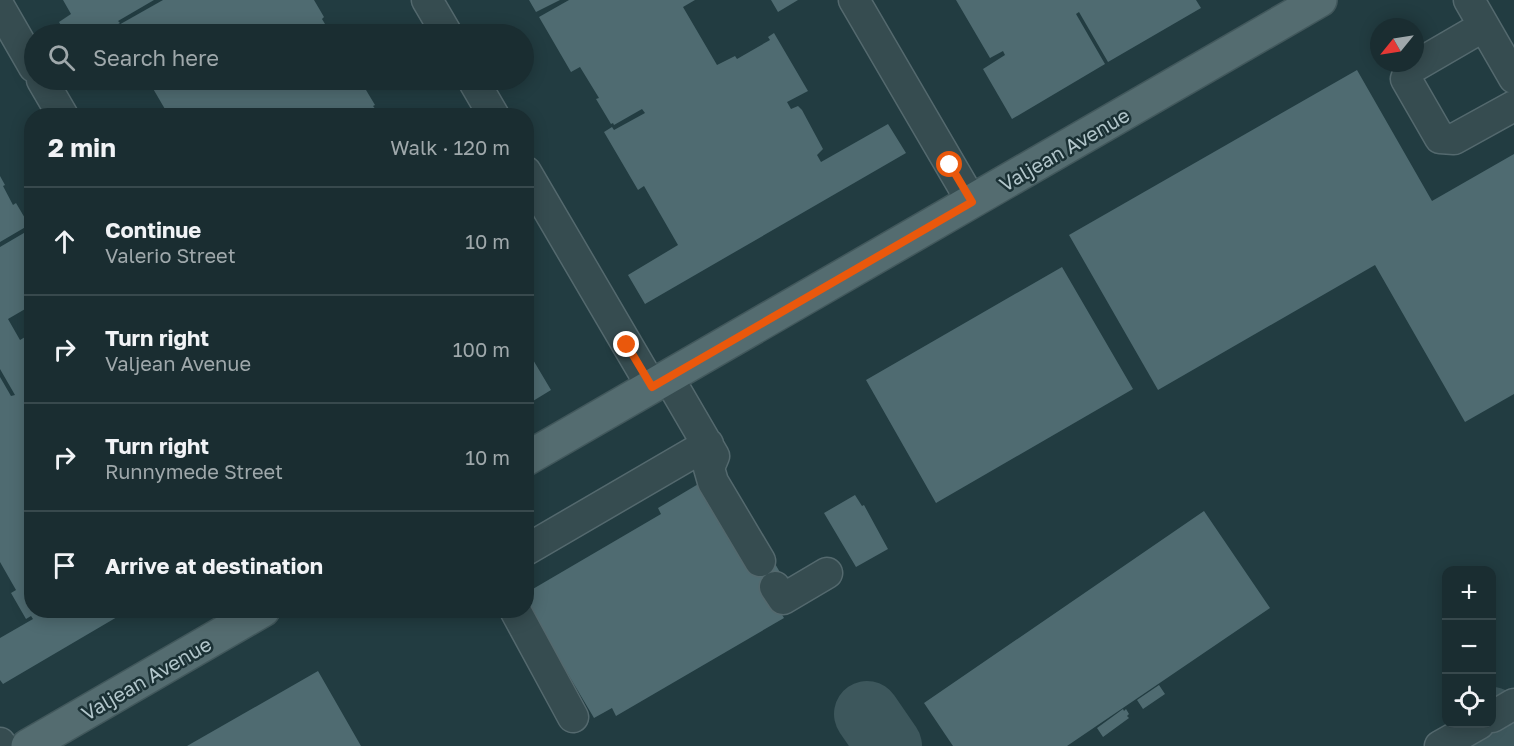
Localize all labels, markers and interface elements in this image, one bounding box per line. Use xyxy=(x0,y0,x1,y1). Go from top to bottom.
north arrow xyxy=(1370,18,1424,72)
search box xyxy=(24,24,534,90)
icon: search xyxy=(45,41,78,74)
text: Search here xyxy=(93,44,219,71)
street label: Valjean Avenue xyxy=(995,102,1133,196)
text: 2 min xyxy=(48,132,116,163)
text: Walk · 120 m xyxy=(390,135,510,159)
route start xyxy=(936,151,962,177)
text: Continue xyxy=(105,216,201,243)
icon: ahead xyxy=(48,225,81,258)
text: 10 m xyxy=(465,229,510,253)
text: Valerio Street xyxy=(105,243,236,267)
text: Turn right xyxy=(105,324,209,351)
route end xyxy=(613,331,639,357)
icon: right xyxy=(48,333,81,366)
text: 100 m xyxy=(453,337,510,361)
text: Valjean Avenue xyxy=(105,351,251,375)
text: Turn right xyxy=(105,432,209,459)
icon: right xyxy=(48,441,81,474)
text: 10 m xyxy=(465,445,510,469)
text: Runnymede Street xyxy=(105,459,283,483)
icon: arrive xyxy=(48,549,81,582)
text: Arrive at destination xyxy=(105,552,323,579)
map controls xyxy=(1442,566,1496,728)
button: + xyxy=(1442,566,1496,620)
button: − xyxy=(1442,620,1496,674)
street label: Valjean Avenue xyxy=(77,631,215,725)
button: locate xyxy=(1442,674,1496,728)

